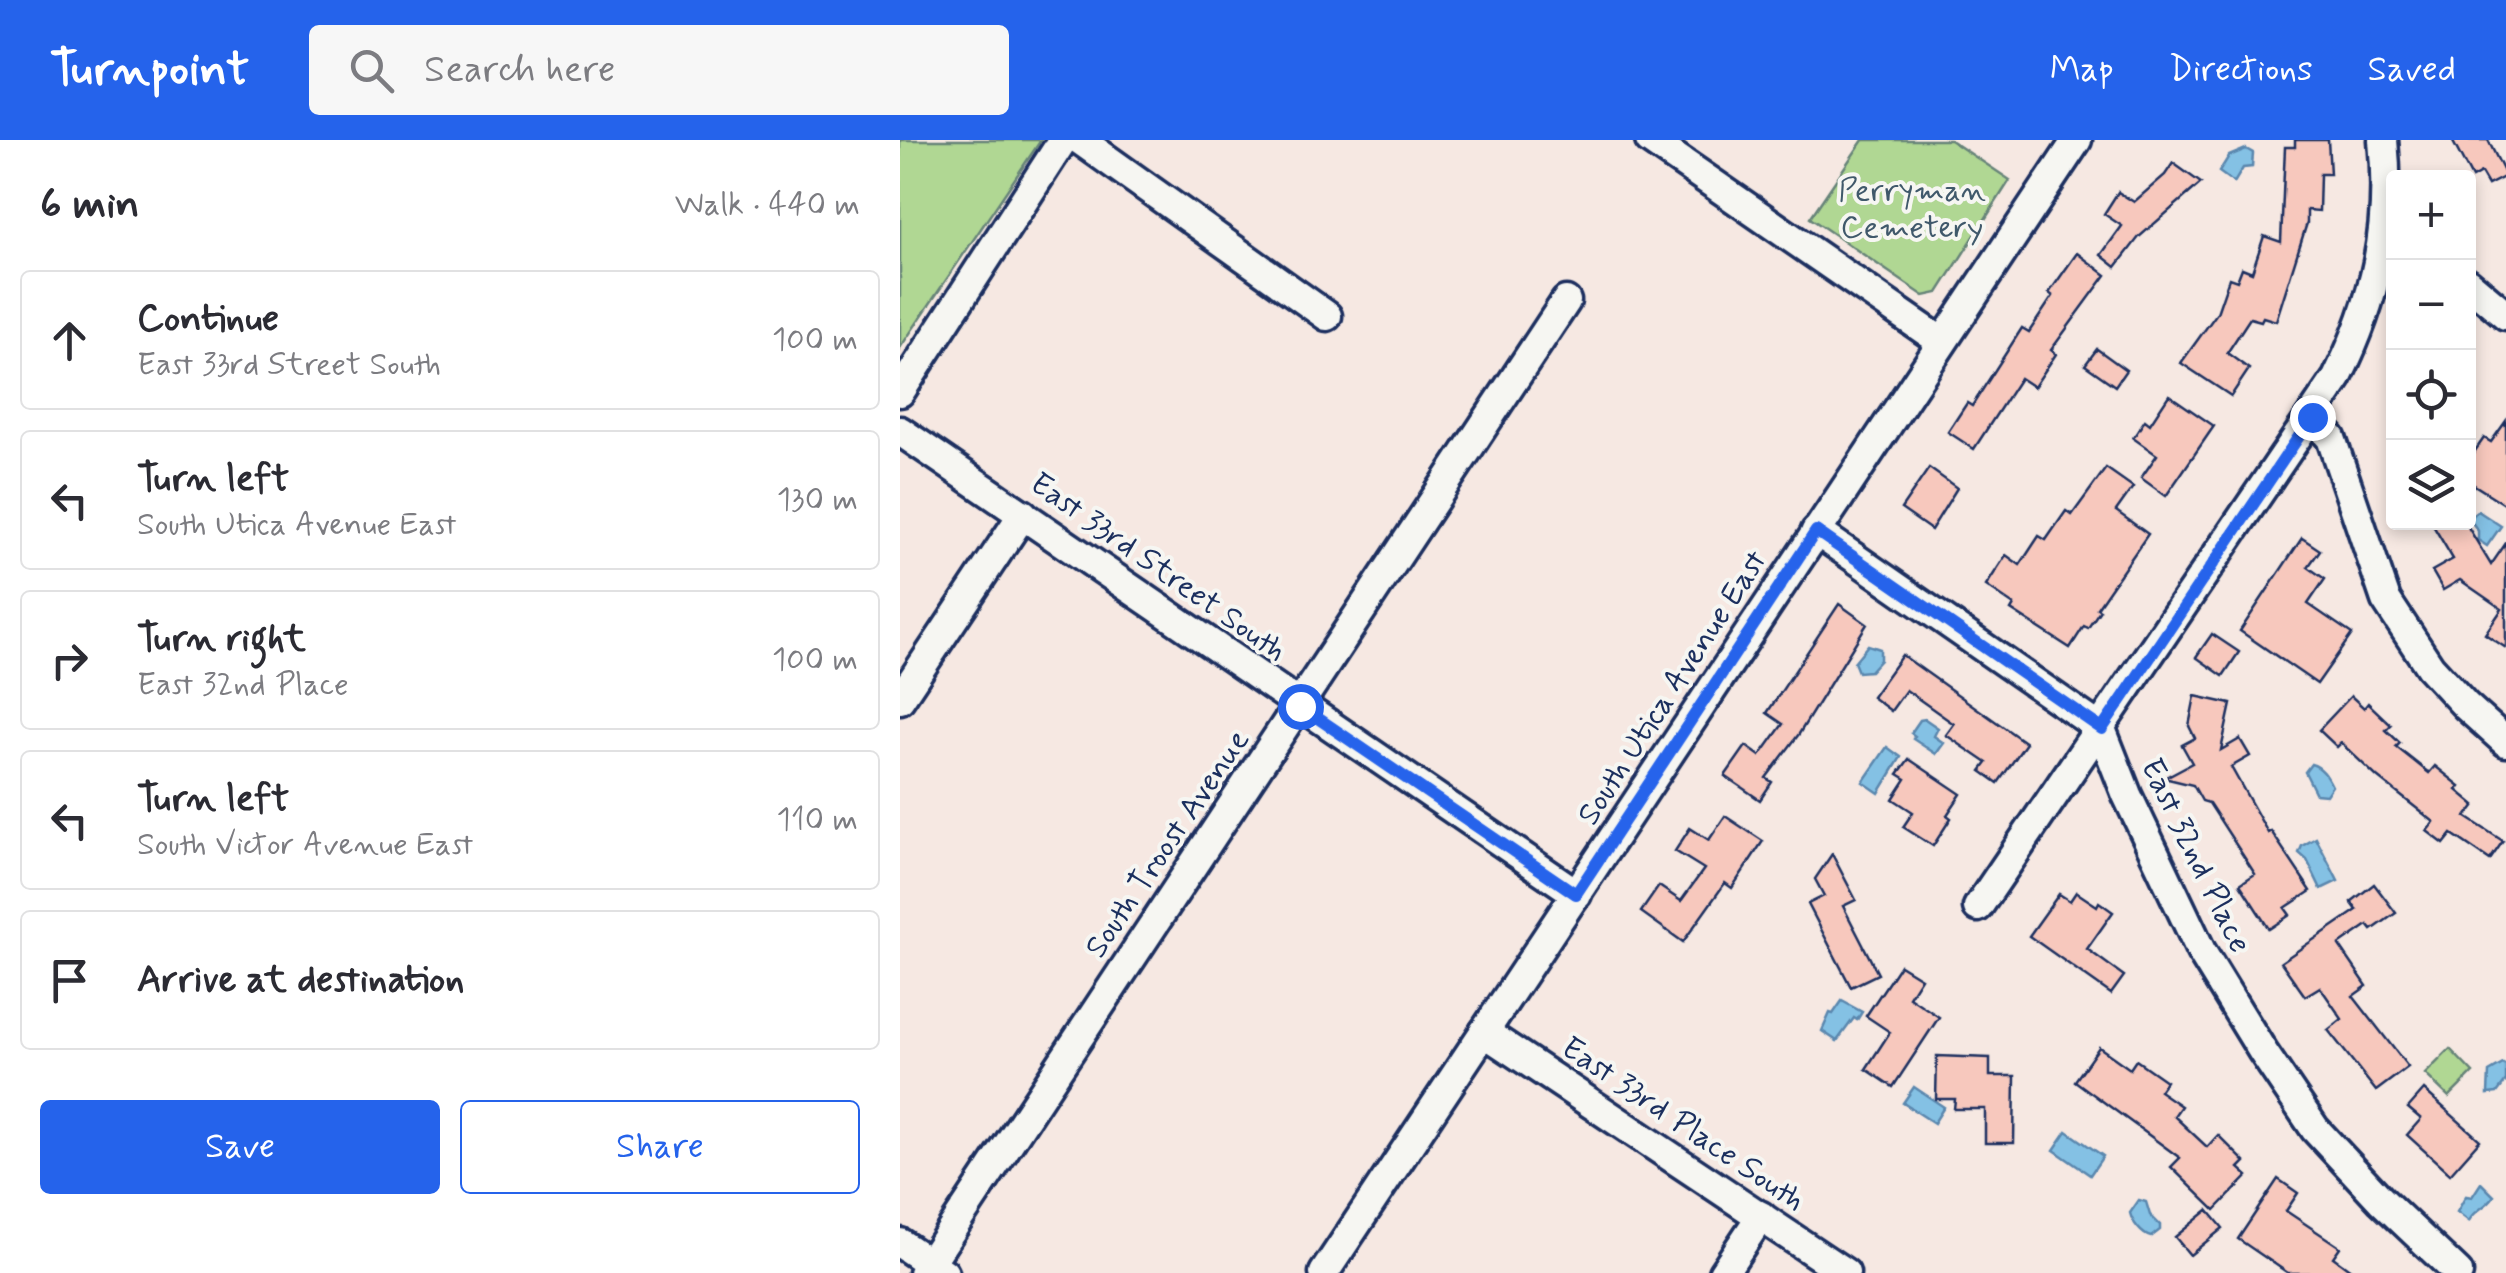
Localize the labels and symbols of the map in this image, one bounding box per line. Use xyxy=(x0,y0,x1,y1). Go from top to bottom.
park label: Perryman Cemetery xyxy=(1838,170,1986,249)
route end xyxy=(2290,395,2336,441)
street label: East 33rd Street South xyxy=(1021,463,1294,672)
street label: South Utica Avenue East xyxy=(1568,543,1777,834)
route start xyxy=(1278,684,1324,730)
street label: South Troost Avenue xyxy=(1076,722,1260,967)
street label: East 32nd Place xyxy=(2130,751,2260,960)
street label: East 33rd Place South xyxy=(1553,1027,1813,1222)

